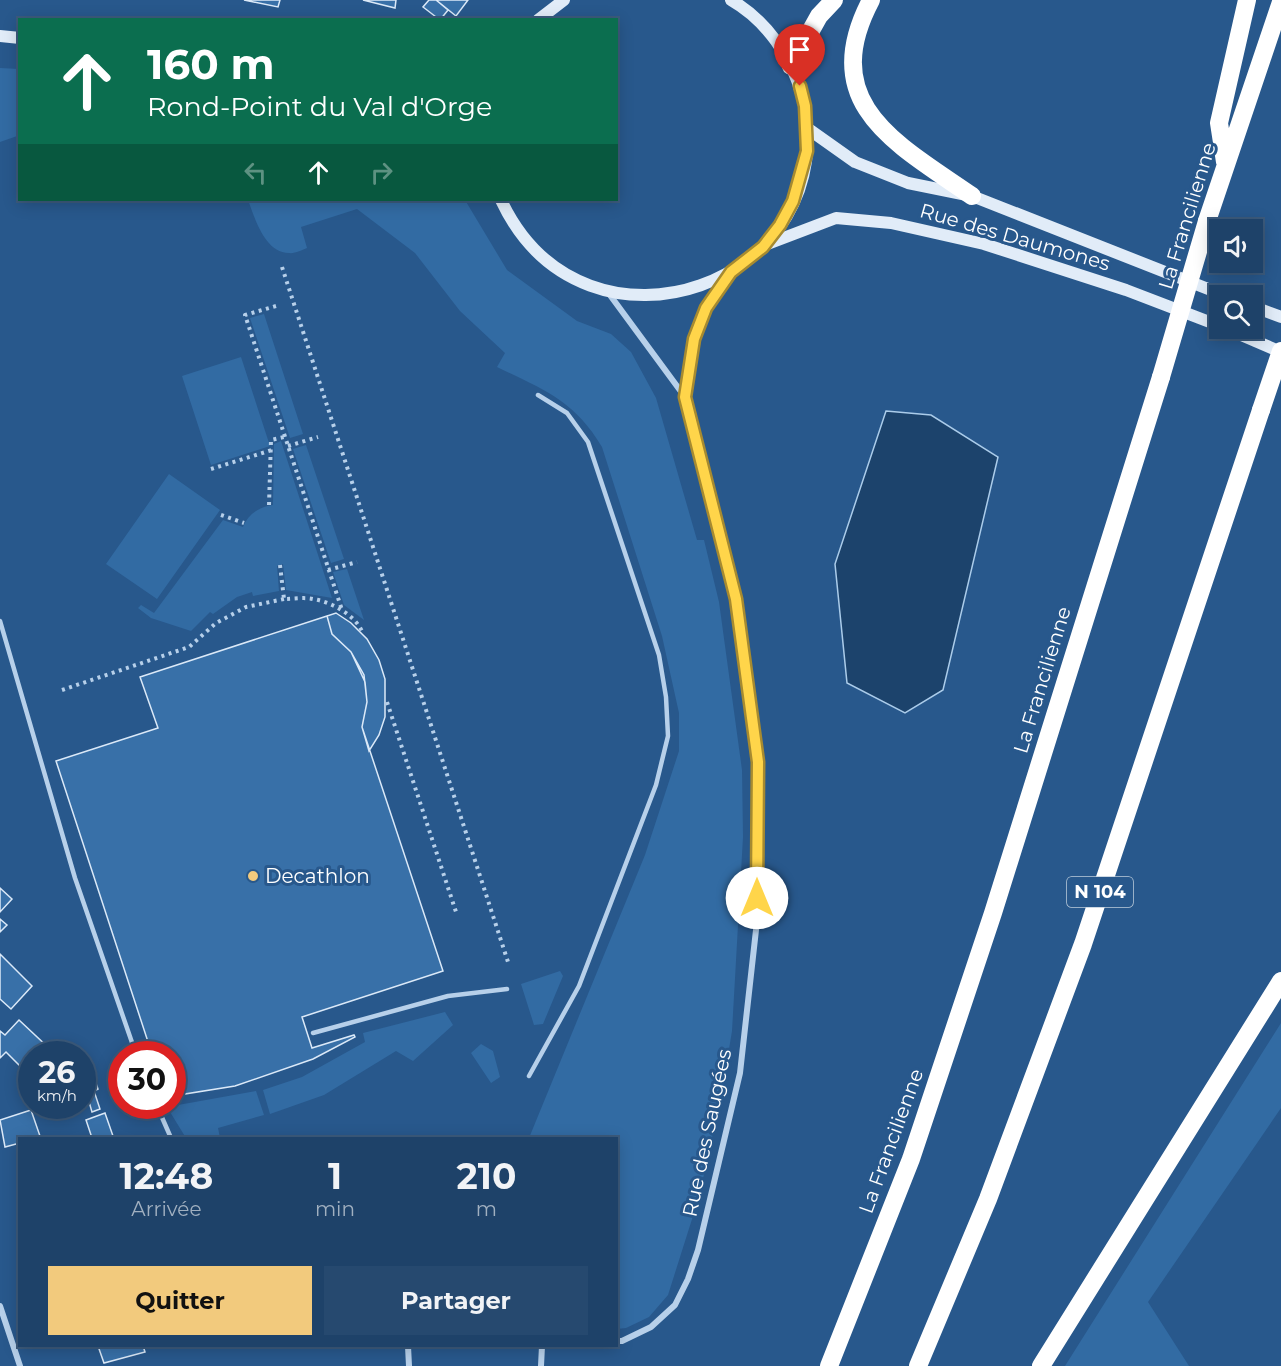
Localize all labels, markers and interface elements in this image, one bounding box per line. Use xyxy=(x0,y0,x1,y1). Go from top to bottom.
pin xyxy=(774,24,825,86)
icon: arrive xyxy=(783,33,816,66)
text: 160 m xyxy=(147,38,275,90)
icon: ahead xyxy=(48,42,126,120)
text: Rond-Point du Val d'Orge xyxy=(147,90,492,123)
street label: La Francilienne xyxy=(1153,140,1221,292)
icon: left xyxy=(239,156,272,189)
icon: ahead xyxy=(302,156,335,189)
icon: right xyxy=(365,156,398,189)
street label: Rue des Daumones xyxy=(917,198,1113,276)
map controls xyxy=(1209,219,1263,339)
button: sound xyxy=(1209,219,1263,273)
button: search xyxy=(1209,285,1263,339)
street label: La Francilienne xyxy=(1008,604,1076,756)
place label: Decathlon xyxy=(265,864,370,888)
position arrow xyxy=(725,866,789,930)
marker: Decathlon xyxy=(246,869,260,883)
road number: N 104 xyxy=(1067,877,1133,907)
speed limit sign: 30 xyxy=(108,1041,186,1119)
street label: Rue des Saugées xyxy=(677,1047,737,1219)
text: 26 xyxy=(39,1054,75,1091)
street label: La Francilienne xyxy=(854,1065,928,1217)
text: km/h xyxy=(37,1086,77,1105)
text: 12:48 xyxy=(120,1154,213,1198)
text: 1 xyxy=(328,1154,342,1198)
text: 210 xyxy=(457,1154,516,1198)
text: Arrivée xyxy=(131,1197,202,1221)
text: min xyxy=(315,1197,355,1221)
text: m xyxy=(476,1197,497,1221)
button: Quitter xyxy=(48,1266,312,1335)
button: Partager xyxy=(324,1266,588,1335)

